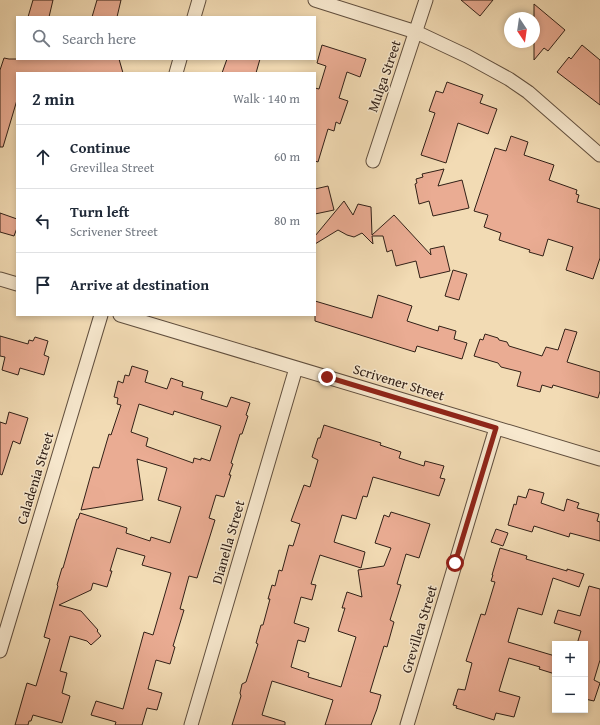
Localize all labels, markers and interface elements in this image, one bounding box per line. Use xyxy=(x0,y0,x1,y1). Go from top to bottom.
north arrow xyxy=(504,12,540,48)
search box xyxy=(16,16,316,60)
icon: search xyxy=(30,27,52,49)
text: Search here xyxy=(62,28,136,49)
street label: Mulga Street xyxy=(362,37,406,115)
text: 2 min xyxy=(32,86,74,111)
text: Walk · 140 m xyxy=(233,89,300,108)
text: Continue xyxy=(70,137,131,158)
icon: ahead xyxy=(32,146,54,168)
text: 60 m xyxy=(274,147,300,166)
text: Grevillea Street xyxy=(70,158,154,177)
text: Turn left xyxy=(70,201,129,222)
icon: left xyxy=(32,210,54,232)
text: 80 m xyxy=(274,211,300,230)
text: Scrivener Street xyxy=(70,222,158,241)
icon: arrive xyxy=(32,274,54,296)
text: Arrive at destination xyxy=(70,274,209,295)
street label: Scrivener Street xyxy=(351,359,447,405)
route end xyxy=(318,368,336,386)
street label: Caladenia Street xyxy=(11,429,59,527)
street label: Dianella Street xyxy=(206,498,250,586)
route start xyxy=(446,554,464,572)
street label: Grevillea Street xyxy=(396,583,442,675)
map controls xyxy=(552,641,588,713)
button: + xyxy=(552,641,588,677)
button: − xyxy=(552,677,588,713)

